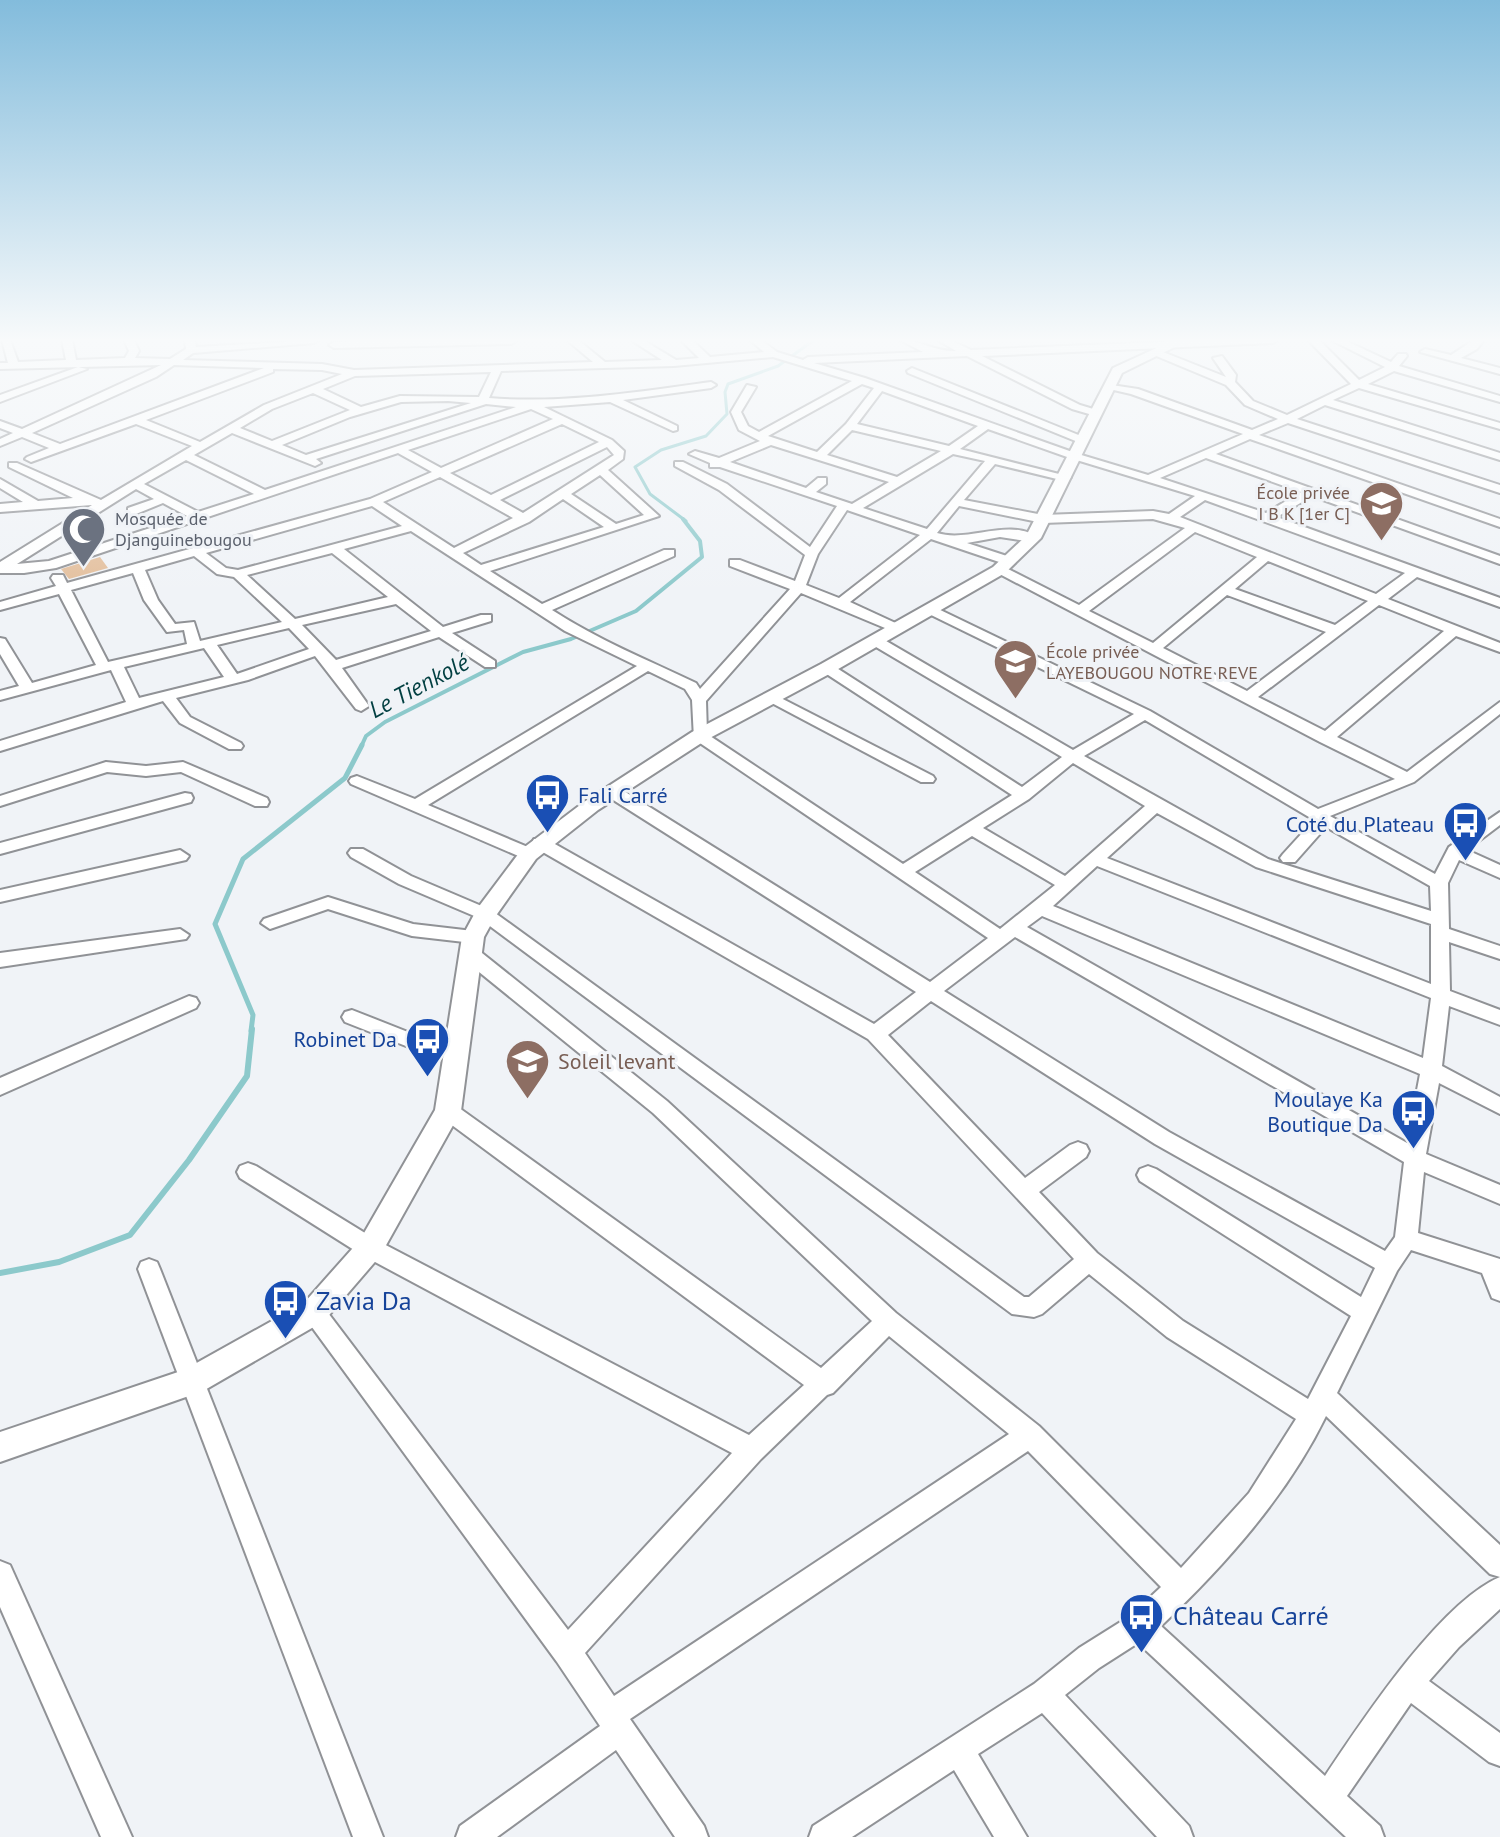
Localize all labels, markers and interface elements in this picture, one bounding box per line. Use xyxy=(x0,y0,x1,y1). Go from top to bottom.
school or university icon: École privée I B K [1er C] xyxy=(1357,479,1405,542)
place label: École privée I B K [1er C] xyxy=(1257,481,1350,525)
mosque icon: Mosquée de Djanguinebougou xyxy=(60,505,108,568)
place label: Mosquée de Djanguinebougou xyxy=(115,507,252,551)
school or university icon: École privée LAYEBOUGOU NOTRE REVE xyxy=(991,638,1039,701)
place label: École privée LAYEBOUGOU NOTRE REVE xyxy=(1046,640,1258,684)
water label: Le Tienkolé xyxy=(363,646,474,725)
bus stop icon: Fali Carré xyxy=(523,771,571,834)
place label: Fali Carré xyxy=(578,781,668,809)
bus stop icon: Coté du Plateau xyxy=(1441,800,1489,863)
place label: Coté du Plateau xyxy=(1286,810,1434,838)
bus stop icon: Robinet Da xyxy=(404,1015,452,1078)
place label: Robinet Da xyxy=(294,1025,397,1053)
school or university icon: Soleil levant xyxy=(503,1037,551,1100)
place label: Soleil levant xyxy=(558,1047,676,1075)
place label: Moulaye Ka Boutique Da xyxy=(1267,1085,1383,1138)
bus stop icon: Moulaye Ka Boutique Da xyxy=(1390,1088,1438,1151)
bus stop icon: Zavia Da xyxy=(261,1277,309,1340)
place label: Zavia Da xyxy=(316,1284,412,1317)
bus stop icon: Château Carré xyxy=(1118,1592,1166,1655)
place label: Château Carré xyxy=(1173,1599,1329,1632)

